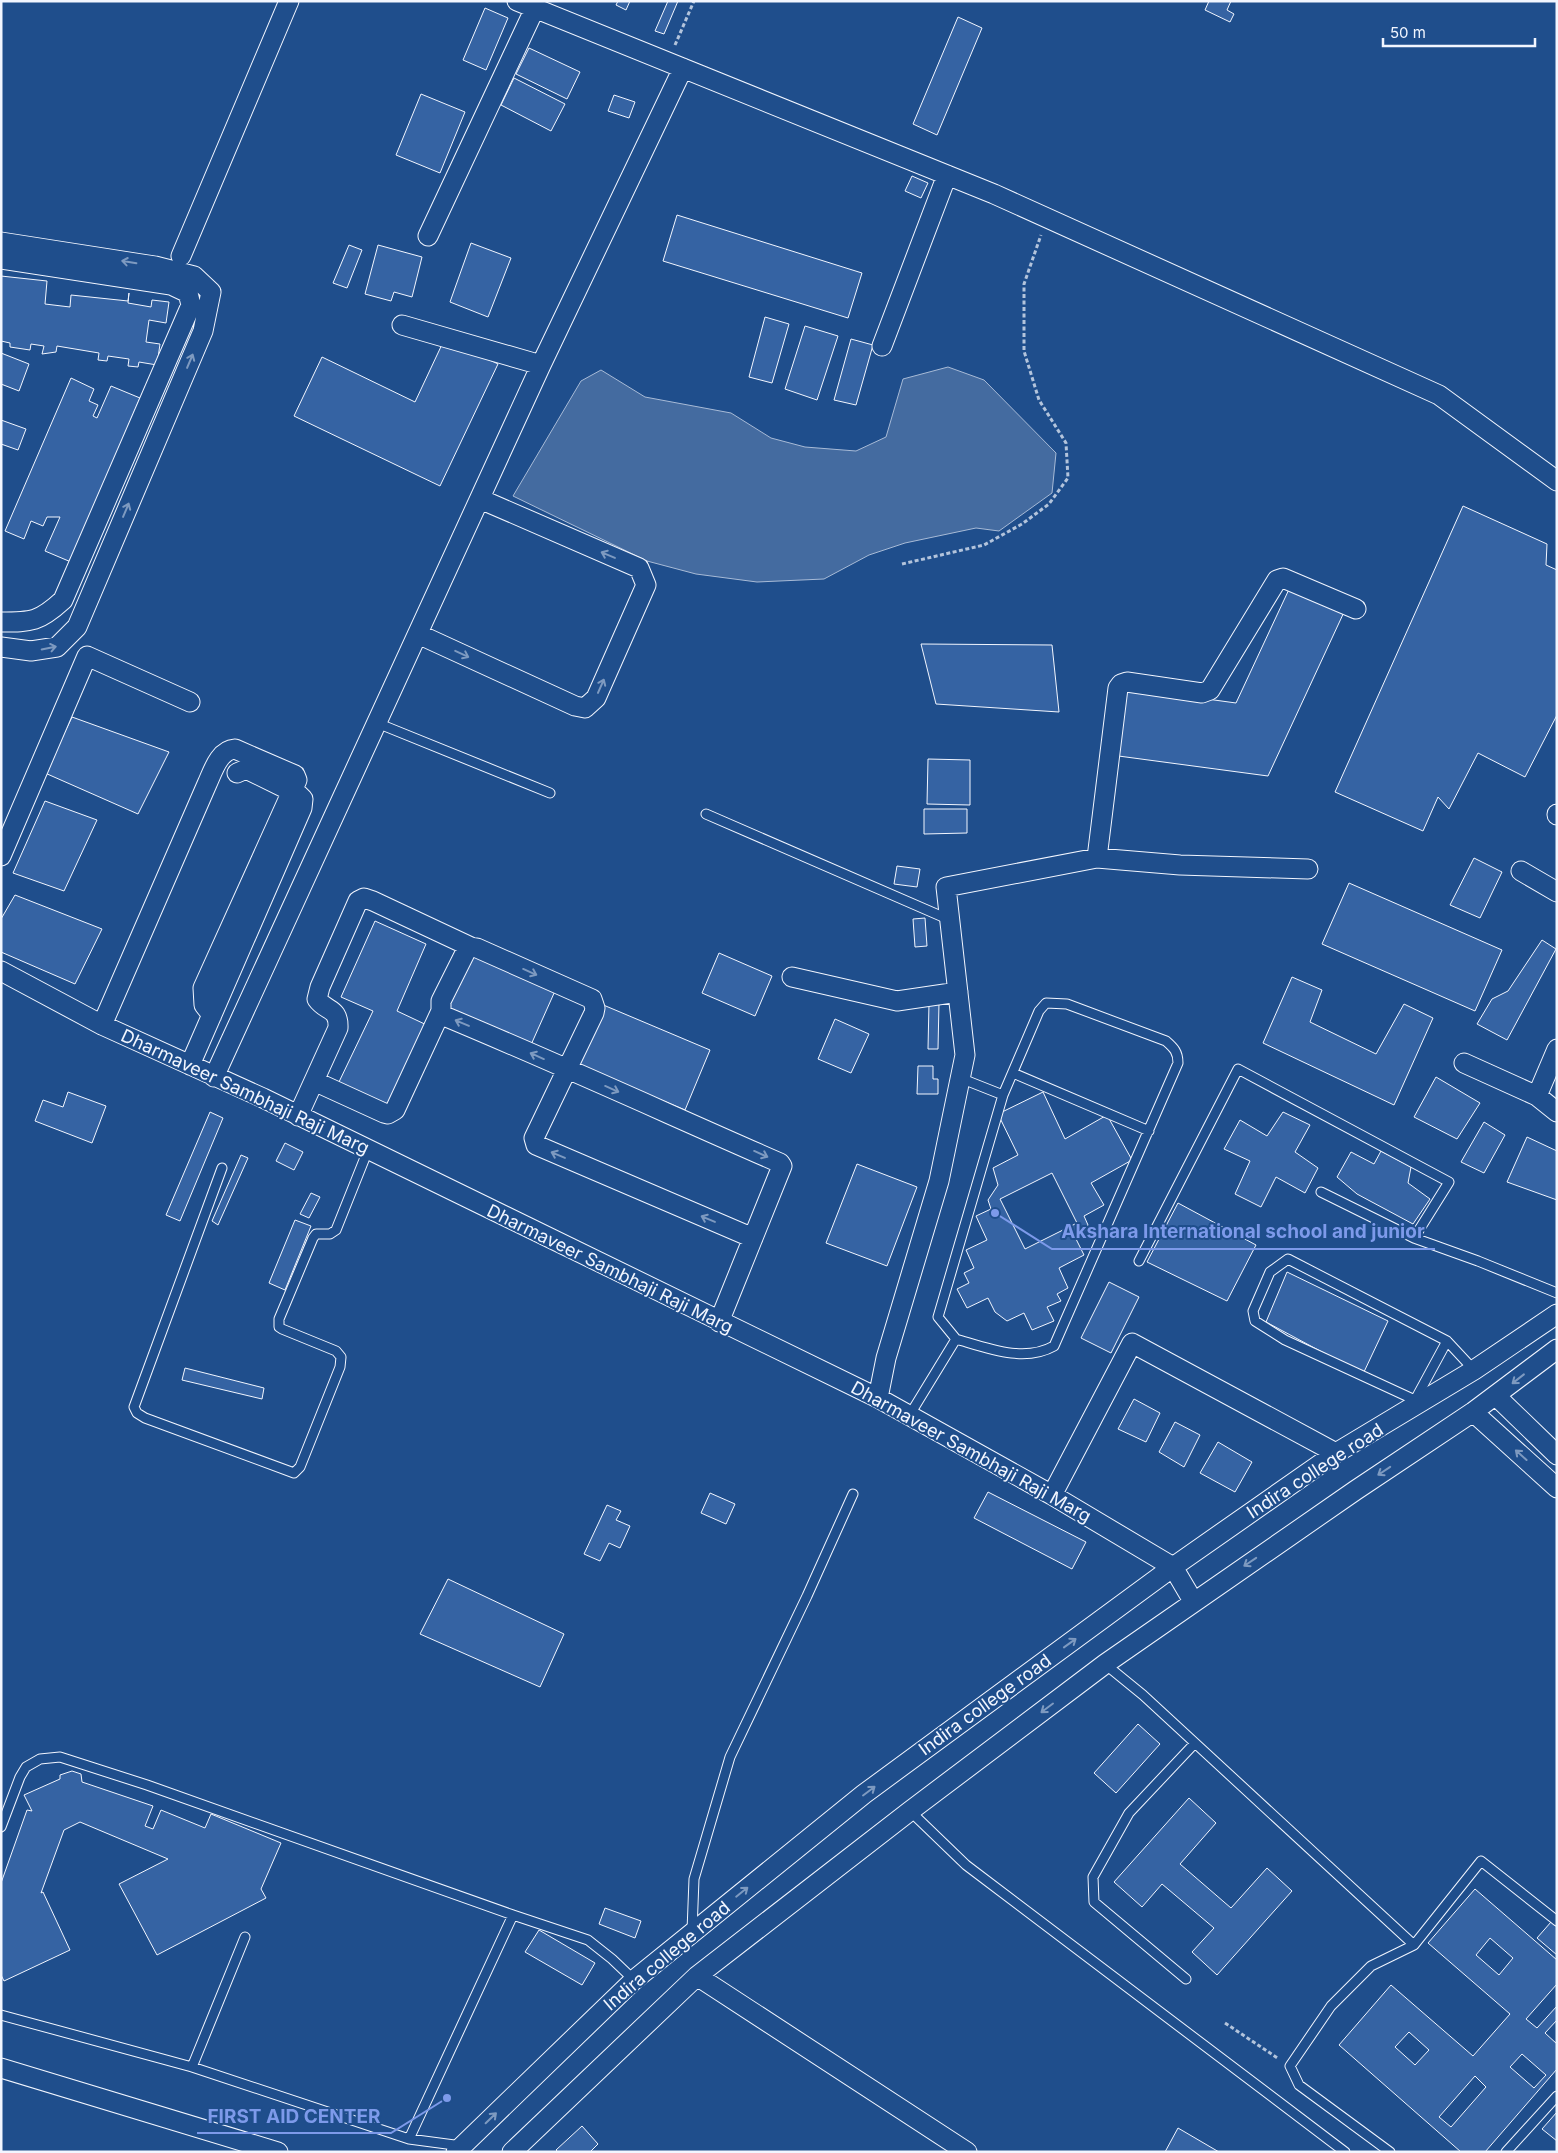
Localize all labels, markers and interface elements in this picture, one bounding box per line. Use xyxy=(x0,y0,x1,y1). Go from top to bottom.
scale bar xyxy=(1383,15,1536,47)
text: 50 m xyxy=(1390,23,1426,42)
one-way arrow xyxy=(121,256,137,266)
one-way arrow xyxy=(186,354,195,369)
one-way arrow xyxy=(122,503,132,518)
one-way arrow xyxy=(601,549,616,559)
one-way arrow xyxy=(41,643,57,652)
one-way arrow xyxy=(454,650,469,659)
one-way arrow xyxy=(597,679,607,694)
one-way arrow xyxy=(522,967,537,977)
one-way arrow xyxy=(455,1018,470,1027)
street label: Dharmaveer Sambhaji Raji Marg xyxy=(118,1025,373,1158)
one-way arrow xyxy=(530,1050,545,1060)
one-way arrow xyxy=(604,1084,619,1094)
one-way arrow xyxy=(551,1150,566,1159)
one-way arrow xyxy=(753,1150,768,1160)
street label: Dharmaveer Sambhaji Raji Marg xyxy=(484,1200,737,1337)
one-way arrow xyxy=(701,1213,716,1223)
callout: Akshara International school and junior xyxy=(1052,1215,1435,1249)
text: Akshara International school and junior xyxy=(1061,1220,1425,1243)
one-way arrow xyxy=(1512,1373,1525,1384)
street label: Dharmaveer Sambhaji Raji Marg xyxy=(848,1377,1095,1526)
street label: Indira college road xyxy=(1243,1419,1387,1522)
one-way arrow xyxy=(1514,1449,1527,1461)
one-way arrow xyxy=(1377,1466,1391,1476)
one-way arrow xyxy=(1243,1557,1257,1567)
one-way arrow xyxy=(1063,1637,1076,1648)
street label: Indira college road xyxy=(915,1650,1055,1760)
one-way arrow xyxy=(1041,1702,1054,1713)
one-way arrow xyxy=(862,1786,876,1796)
one-way arrow xyxy=(735,1887,748,1898)
street label: Indira college road xyxy=(599,1897,734,2015)
callout: FIRST AID CENTER xyxy=(197,2099,391,2133)
text: FIRST AID CENTER xyxy=(207,2105,381,2128)
one-way arrow xyxy=(485,2112,498,2124)

